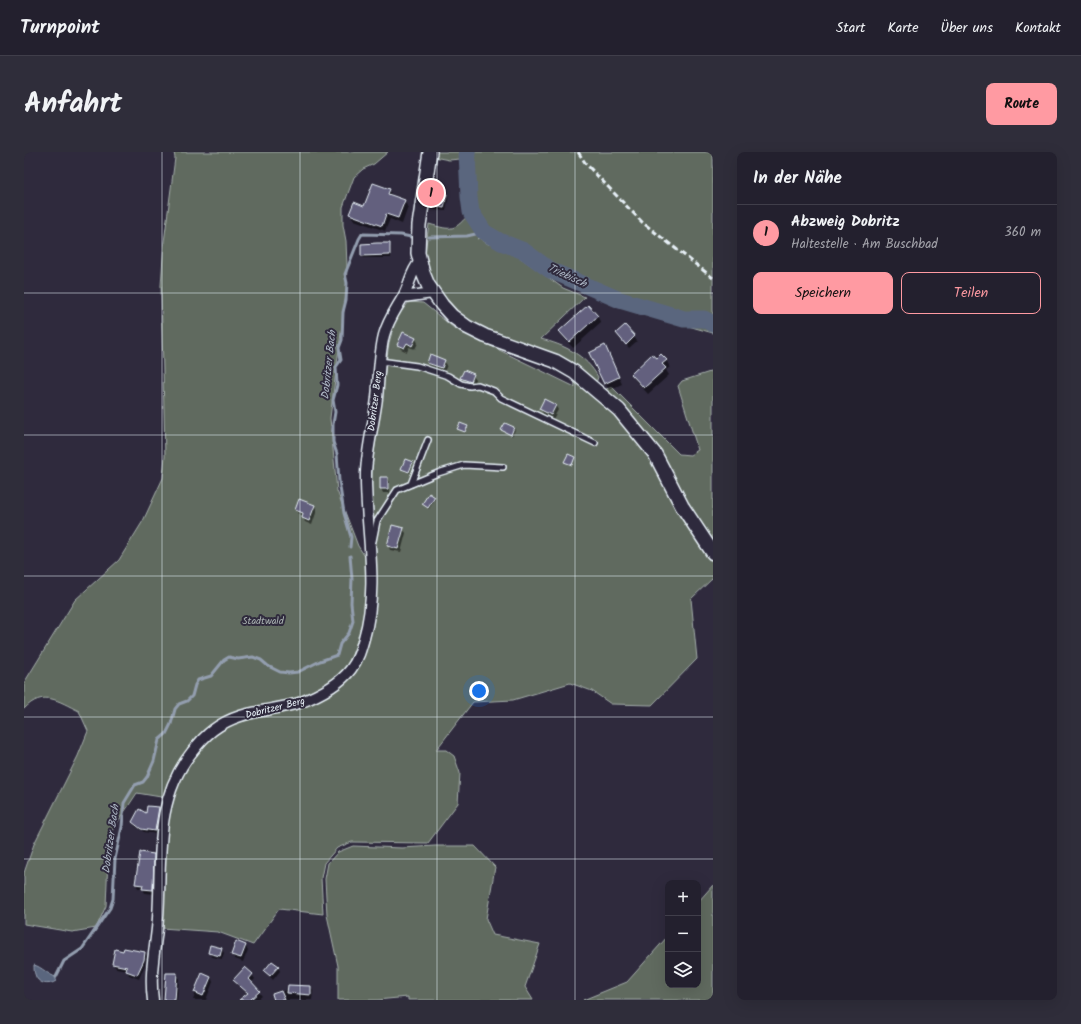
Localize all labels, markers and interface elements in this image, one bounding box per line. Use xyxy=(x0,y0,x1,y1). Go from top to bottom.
text: Turnpoint xyxy=(20,13,100,43)
text: Start xyxy=(836,17,865,39)
text: Karte xyxy=(887,17,919,39)
text: Über uns xyxy=(941,17,993,39)
text: Kontakt xyxy=(1015,17,1061,39)
text: Anfahrt xyxy=(24,82,122,127)
button: Route xyxy=(986,83,1057,125)
text: In der Nähe xyxy=(753,165,842,192)
pin: 1 xyxy=(418,178,444,208)
text: Abzweig Dobritz xyxy=(791,210,900,234)
text: 1 xyxy=(764,222,768,243)
text: 360 m xyxy=(1004,222,1041,243)
text: Haltestelle · Am Buschbad xyxy=(791,234,938,255)
water label: Triebisch xyxy=(545,259,590,293)
button: Speichern xyxy=(753,272,893,314)
button: Teilen xyxy=(901,272,1041,314)
water label: Dobritzer Bach xyxy=(316,329,342,400)
street label: Dobritzer Berg xyxy=(363,370,387,432)
park label: Stadtwald xyxy=(242,613,285,629)
your location xyxy=(469,681,489,701)
street label: Dobritzer Berg xyxy=(243,693,307,723)
water label: Dobritzer Bach xyxy=(97,802,125,875)
map controls xyxy=(665,880,701,988)
button: + xyxy=(665,880,701,916)
button: − xyxy=(665,916,701,952)
button: layers xyxy=(665,952,701,988)

